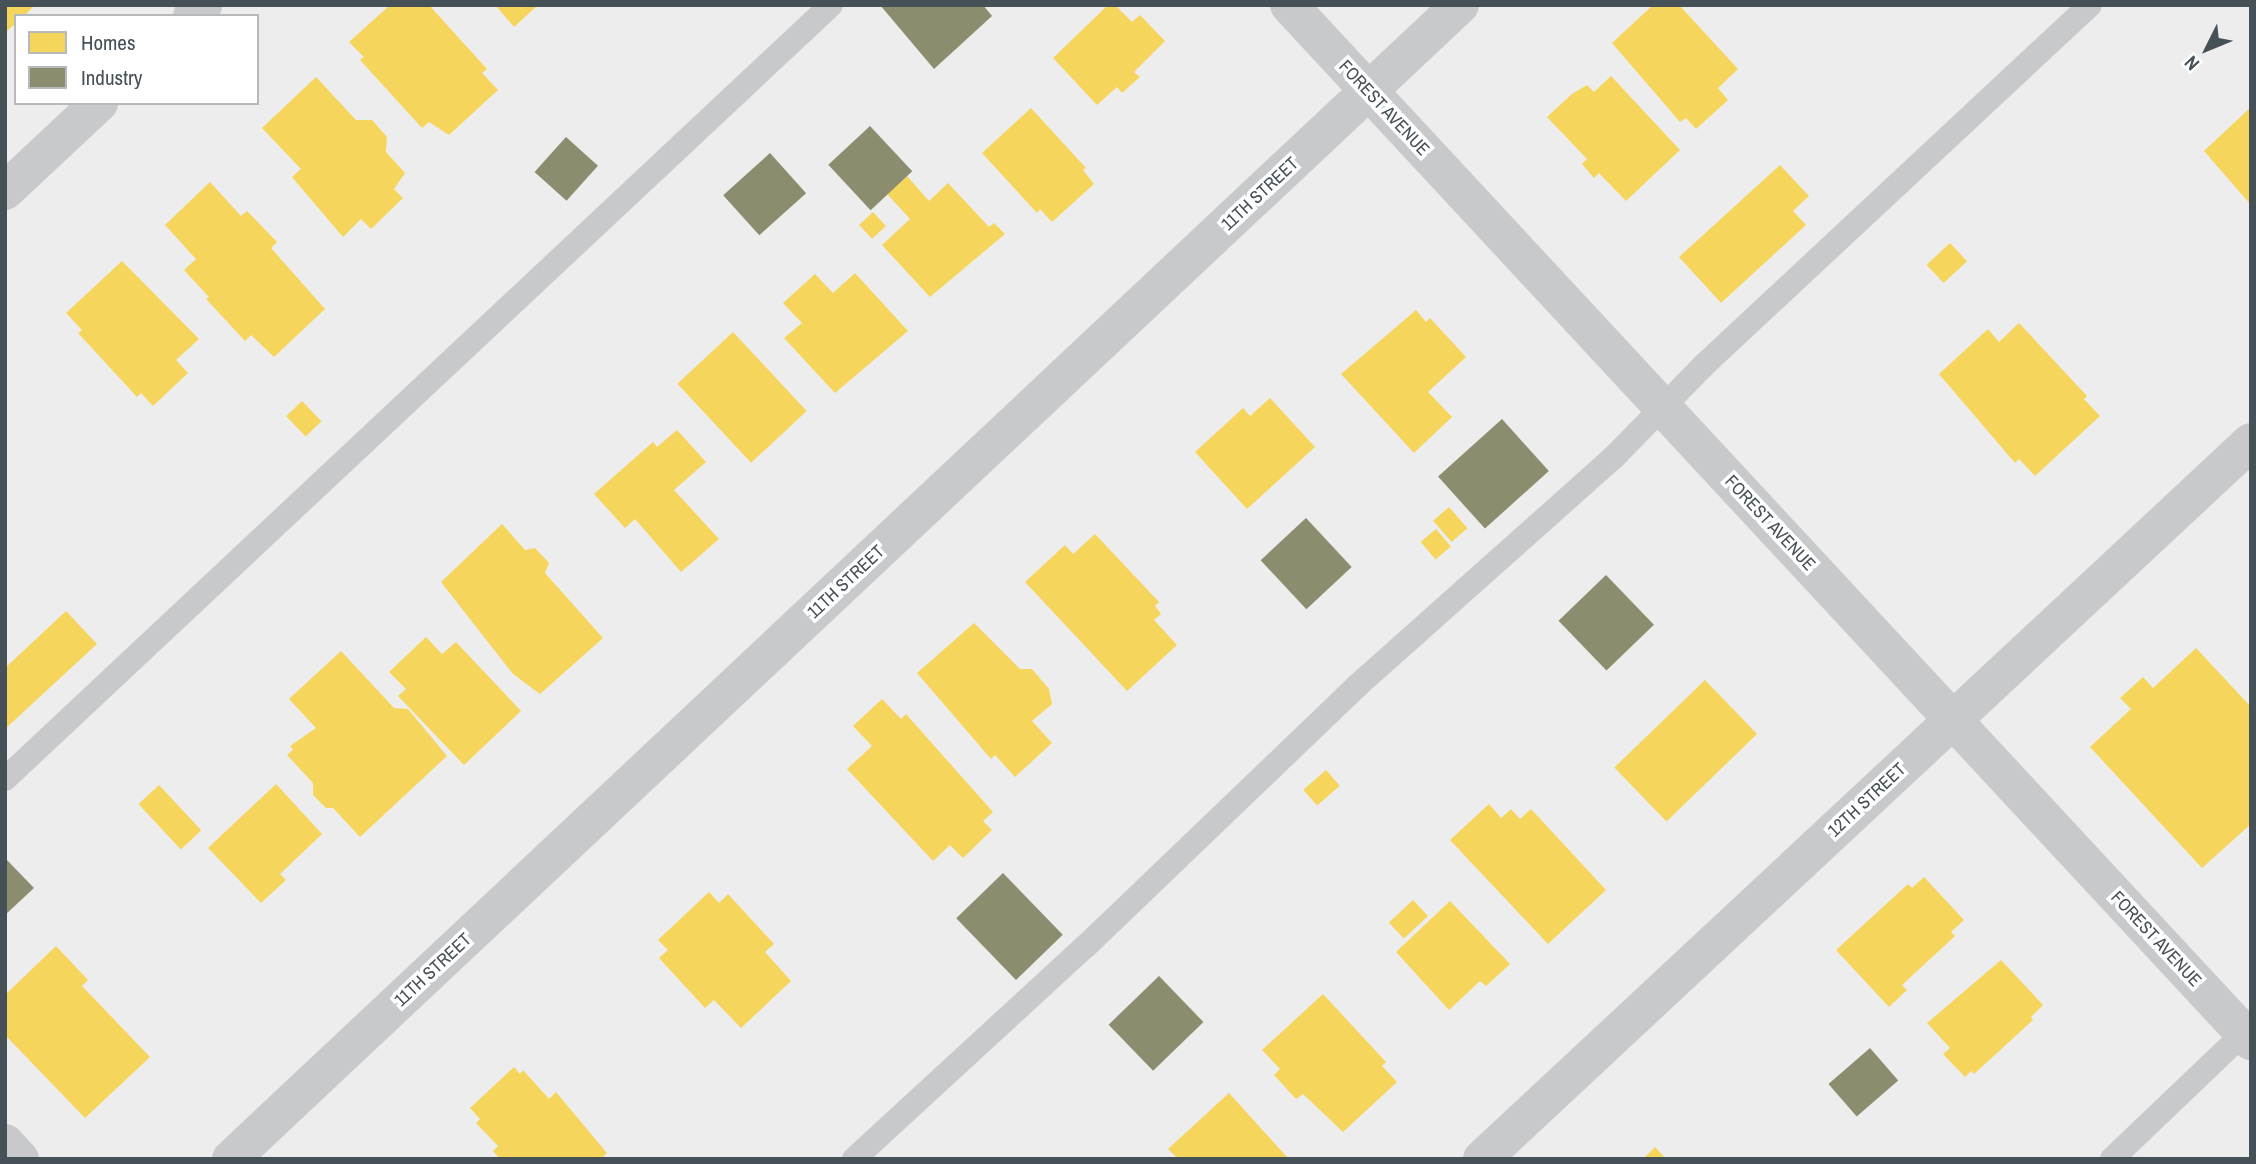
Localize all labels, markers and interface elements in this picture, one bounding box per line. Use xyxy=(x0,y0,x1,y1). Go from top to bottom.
legend xyxy=(14,14,259,105)
north arrow xyxy=(2172,14,2242,84)
text: Homes xyxy=(81,28,136,57)
text: N xyxy=(2178,50,2205,76)
street label: FOREST AVENUE xyxy=(1334,55,1434,161)
text: Industry xyxy=(81,63,142,92)
street label: 11TH STREET xyxy=(1217,153,1303,235)
street label: FOREST AVENUE xyxy=(1720,470,1820,576)
street label: 11TH STREET xyxy=(803,541,889,623)
street label: 12TH STREET xyxy=(1824,759,1910,841)
street label: FOREST AVENUE xyxy=(2106,886,2206,992)
street label: 11TH STREET xyxy=(390,929,476,1011)

